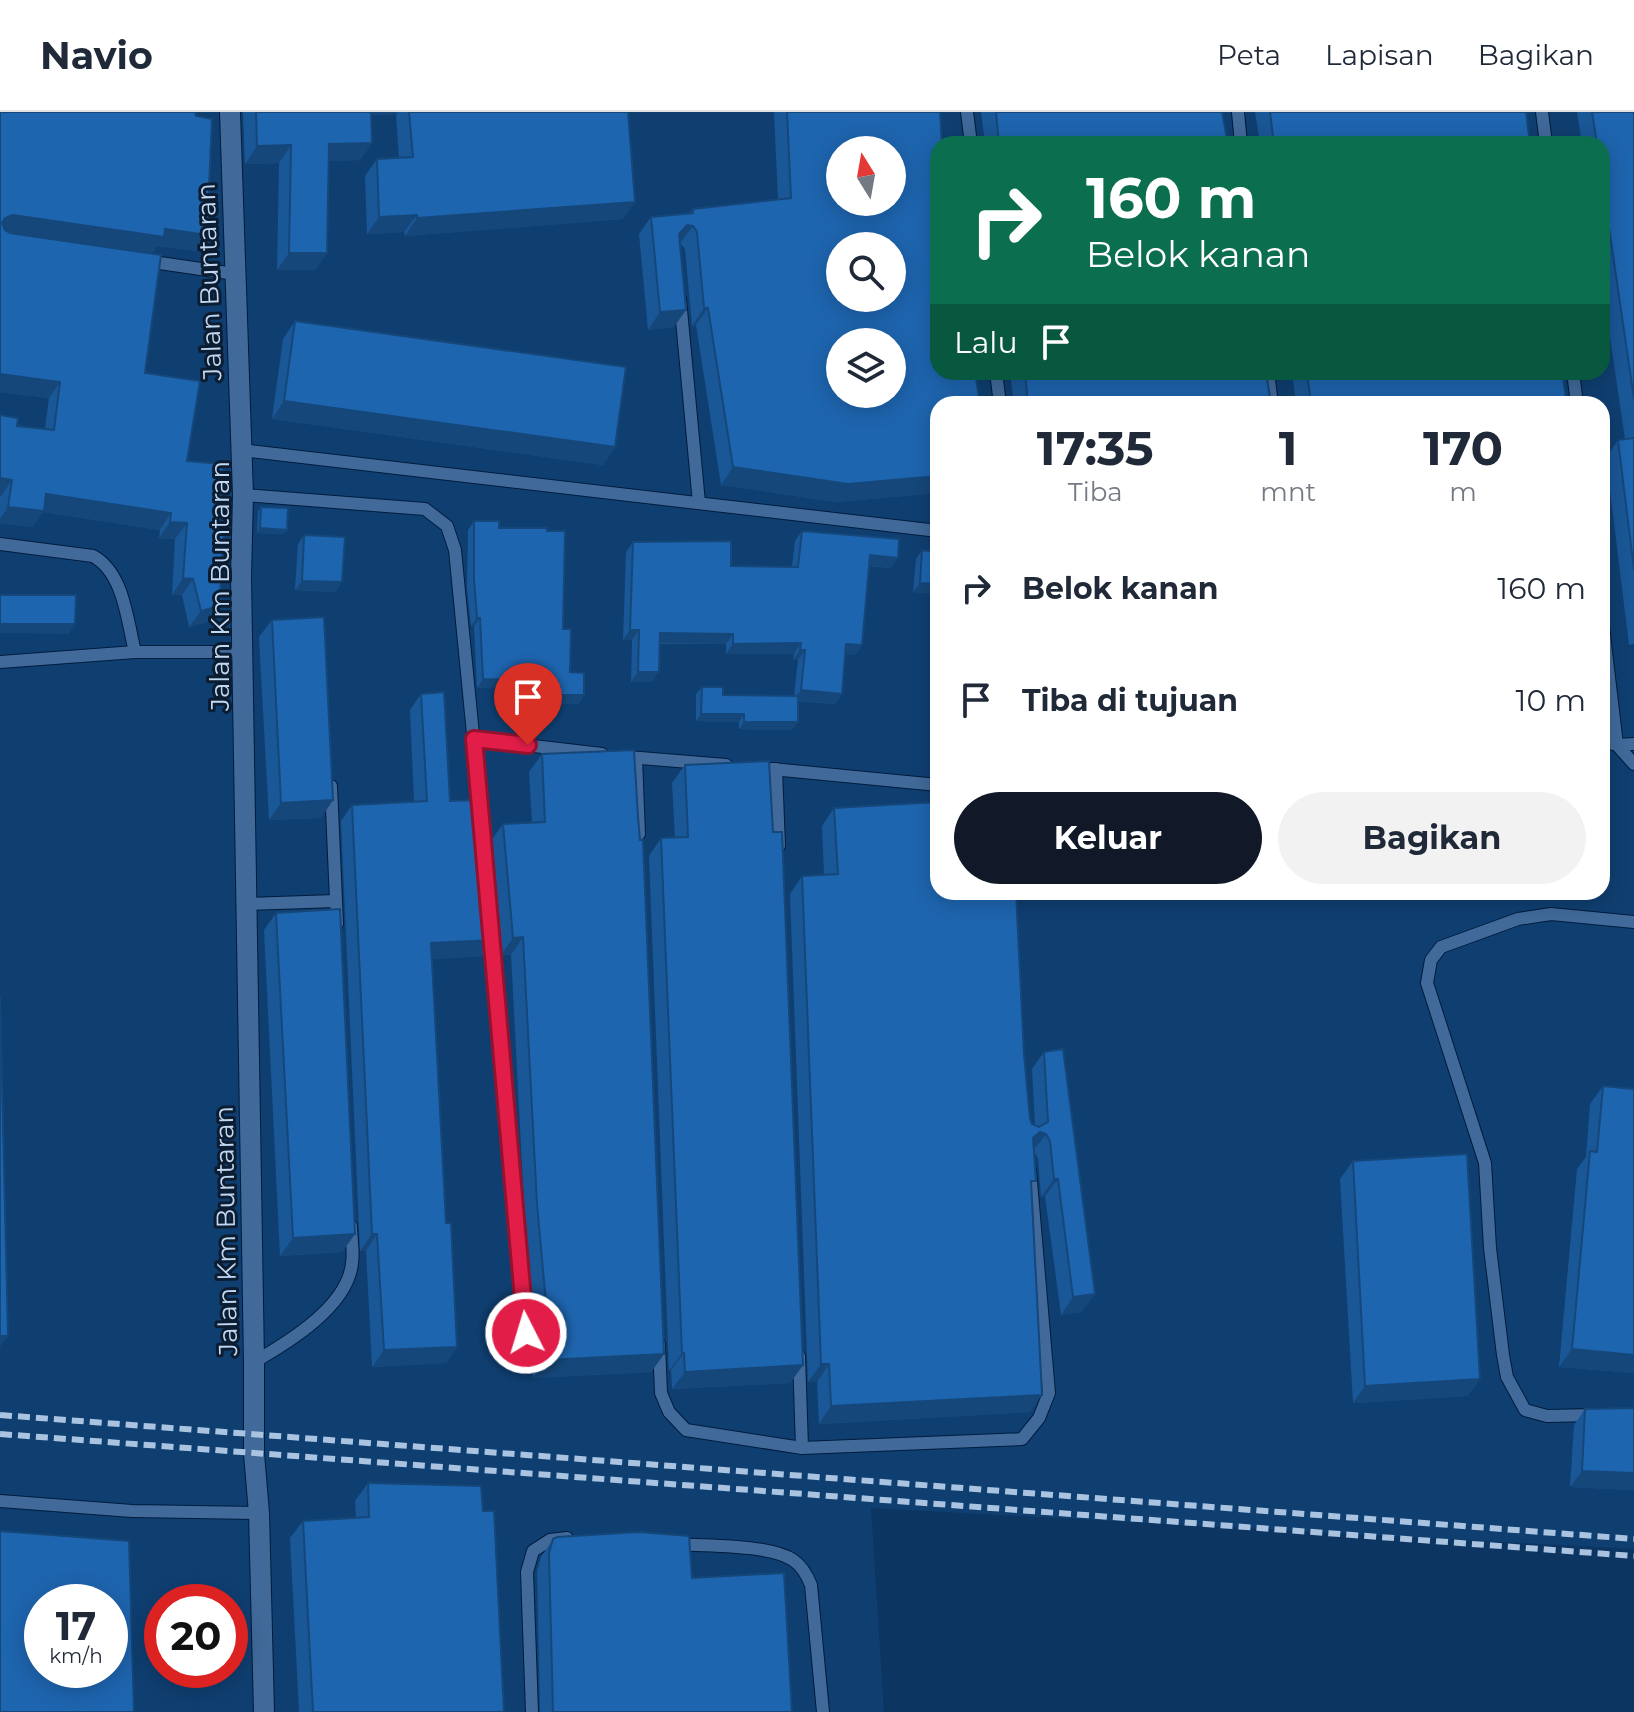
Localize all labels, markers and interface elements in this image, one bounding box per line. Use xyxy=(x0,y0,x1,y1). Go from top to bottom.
text: Navio xyxy=(40,32,153,79)
text: Peta xyxy=(1217,38,1281,72)
text: Lapisan xyxy=(1325,38,1434,72)
text: Bagikan xyxy=(1478,38,1594,72)
north arrow xyxy=(826,136,906,216)
map controls xyxy=(826,136,906,408)
text: 160 m xyxy=(1086,164,1256,232)
icon: right xyxy=(954,168,1058,272)
street label: Jalan Buntaran xyxy=(190,183,228,382)
button: search xyxy=(826,232,906,312)
text: Belok kanan xyxy=(1086,232,1310,276)
icon: arrive xyxy=(1034,320,1078,364)
text: Lalu xyxy=(954,324,1018,361)
button: layers xyxy=(826,328,906,408)
text: 17:35 xyxy=(1037,419,1154,477)
text: 1 xyxy=(1279,419,1298,477)
text: 170 xyxy=(1423,419,1503,477)
street label: Jalan Km Buntaran xyxy=(204,461,236,712)
text: Tiba xyxy=(1068,476,1123,508)
text: mnt xyxy=(1260,476,1316,508)
text: m xyxy=(1449,476,1477,508)
icon: right xyxy=(954,566,998,610)
text: Belok kanan xyxy=(1022,570,1219,607)
text: 160 m xyxy=(1497,570,1586,607)
pin xyxy=(494,663,562,745)
icon: arrive xyxy=(506,675,550,719)
icon: arrive xyxy=(954,678,998,722)
text: Tiba di tujuan xyxy=(1022,682,1238,719)
text: 10 m xyxy=(1516,682,1586,719)
button: Keluar xyxy=(954,792,1262,884)
button: Bagikan xyxy=(1278,792,1586,884)
street label: Jalan Km Buntaran xyxy=(208,1106,244,1357)
position arrow xyxy=(484,1291,568,1375)
speed limit sign: 20 xyxy=(144,1584,248,1688)
text: 17 xyxy=(56,1601,96,1650)
text: km/h xyxy=(49,1644,103,1668)

